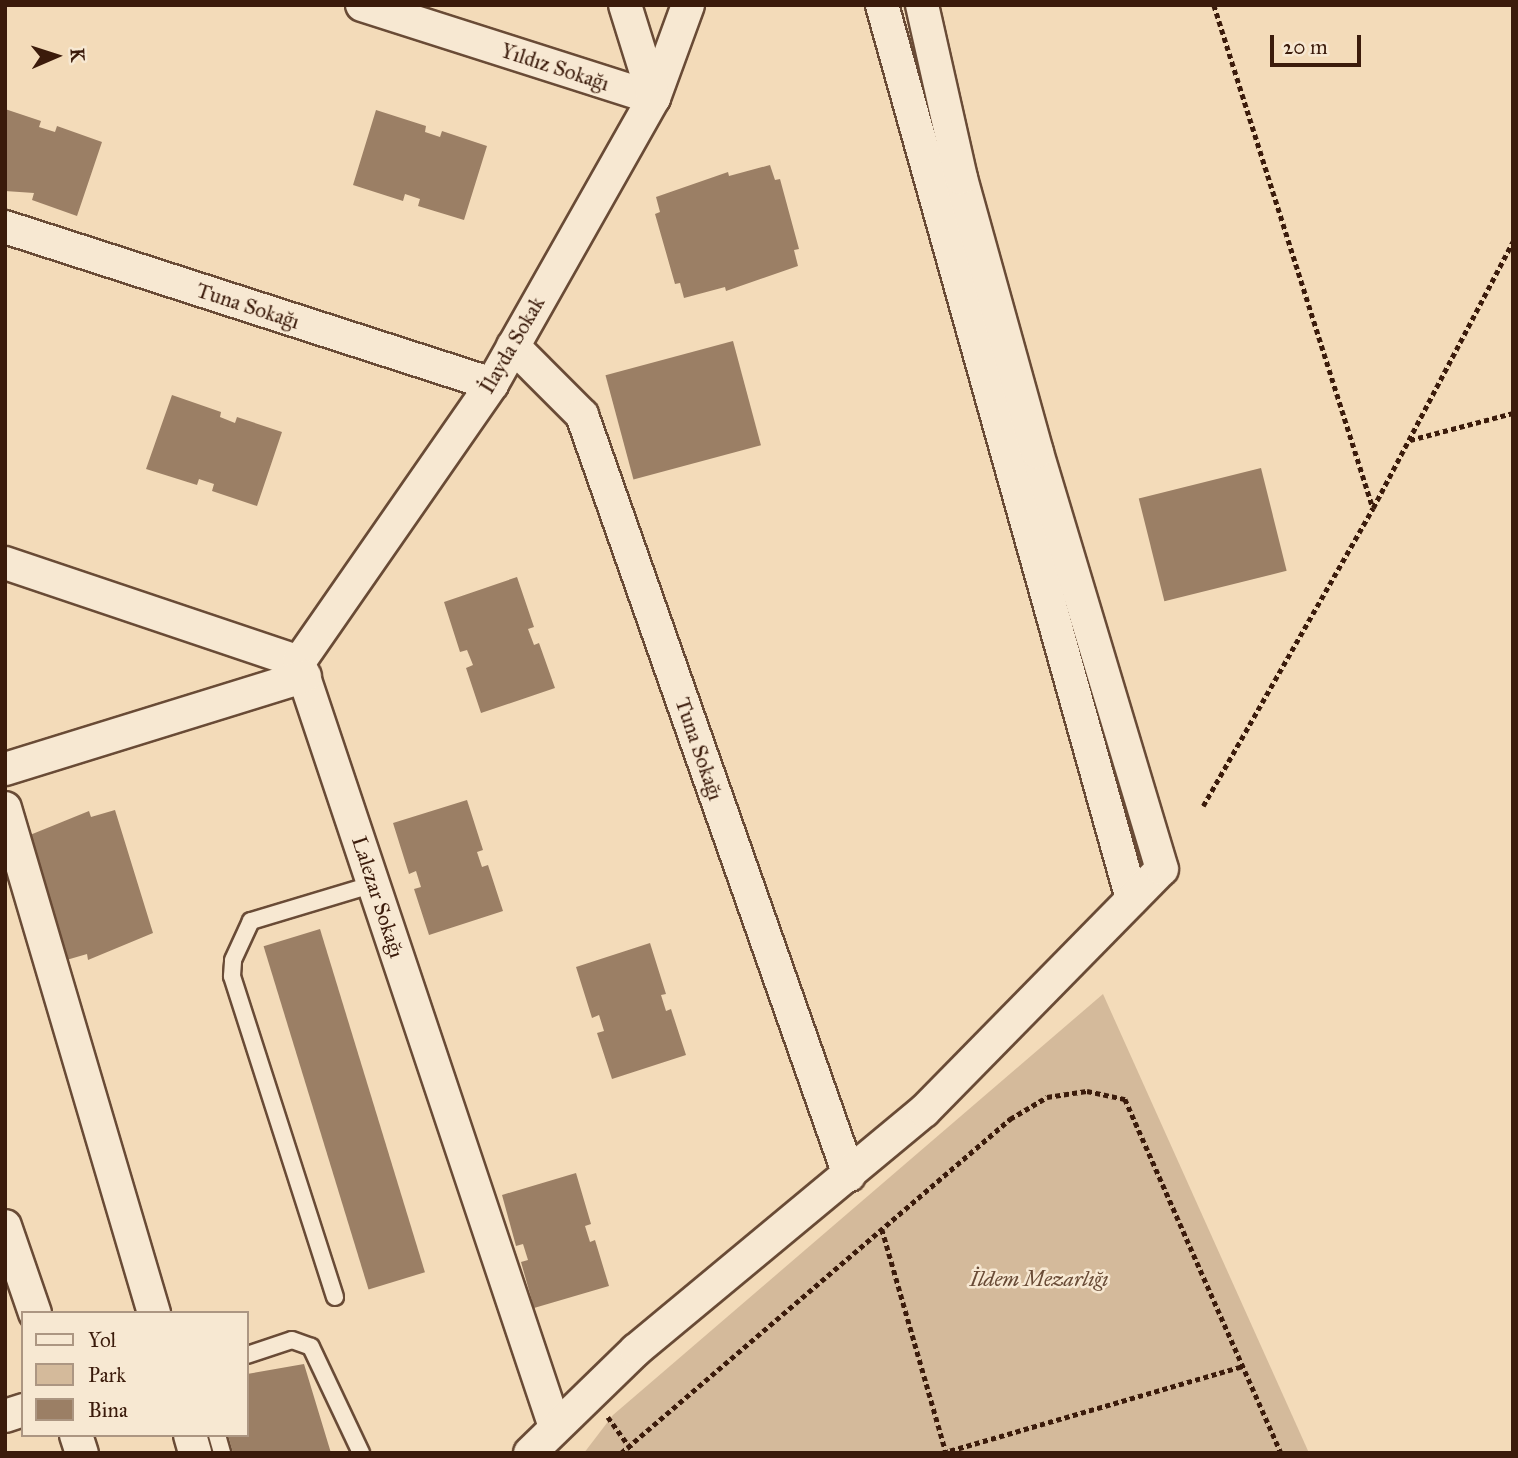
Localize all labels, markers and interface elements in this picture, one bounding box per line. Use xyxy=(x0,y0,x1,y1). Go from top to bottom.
north arrow xyxy=(21,21,91,91)
scale bar xyxy=(1273,21,1364,65)
text: 20 m xyxy=(1283,34,1328,60)
street label: Yıldız Sokağı xyxy=(498,38,612,96)
text: K xyxy=(66,48,89,62)
street label: Tuna Sokağı xyxy=(193,278,303,334)
street label: İlayda Sokak xyxy=(474,292,550,398)
street label: Tuna Sokağı xyxy=(670,694,728,804)
street label: Lalezar Sokağı xyxy=(346,833,410,961)
park label: İldem Mezarlığı xyxy=(970,1266,1108,1292)
legend xyxy=(21,1311,248,1437)
text: Yol xyxy=(88,1327,116,1353)
text: Park xyxy=(88,1362,126,1388)
text: Bina xyxy=(88,1397,128,1423)

